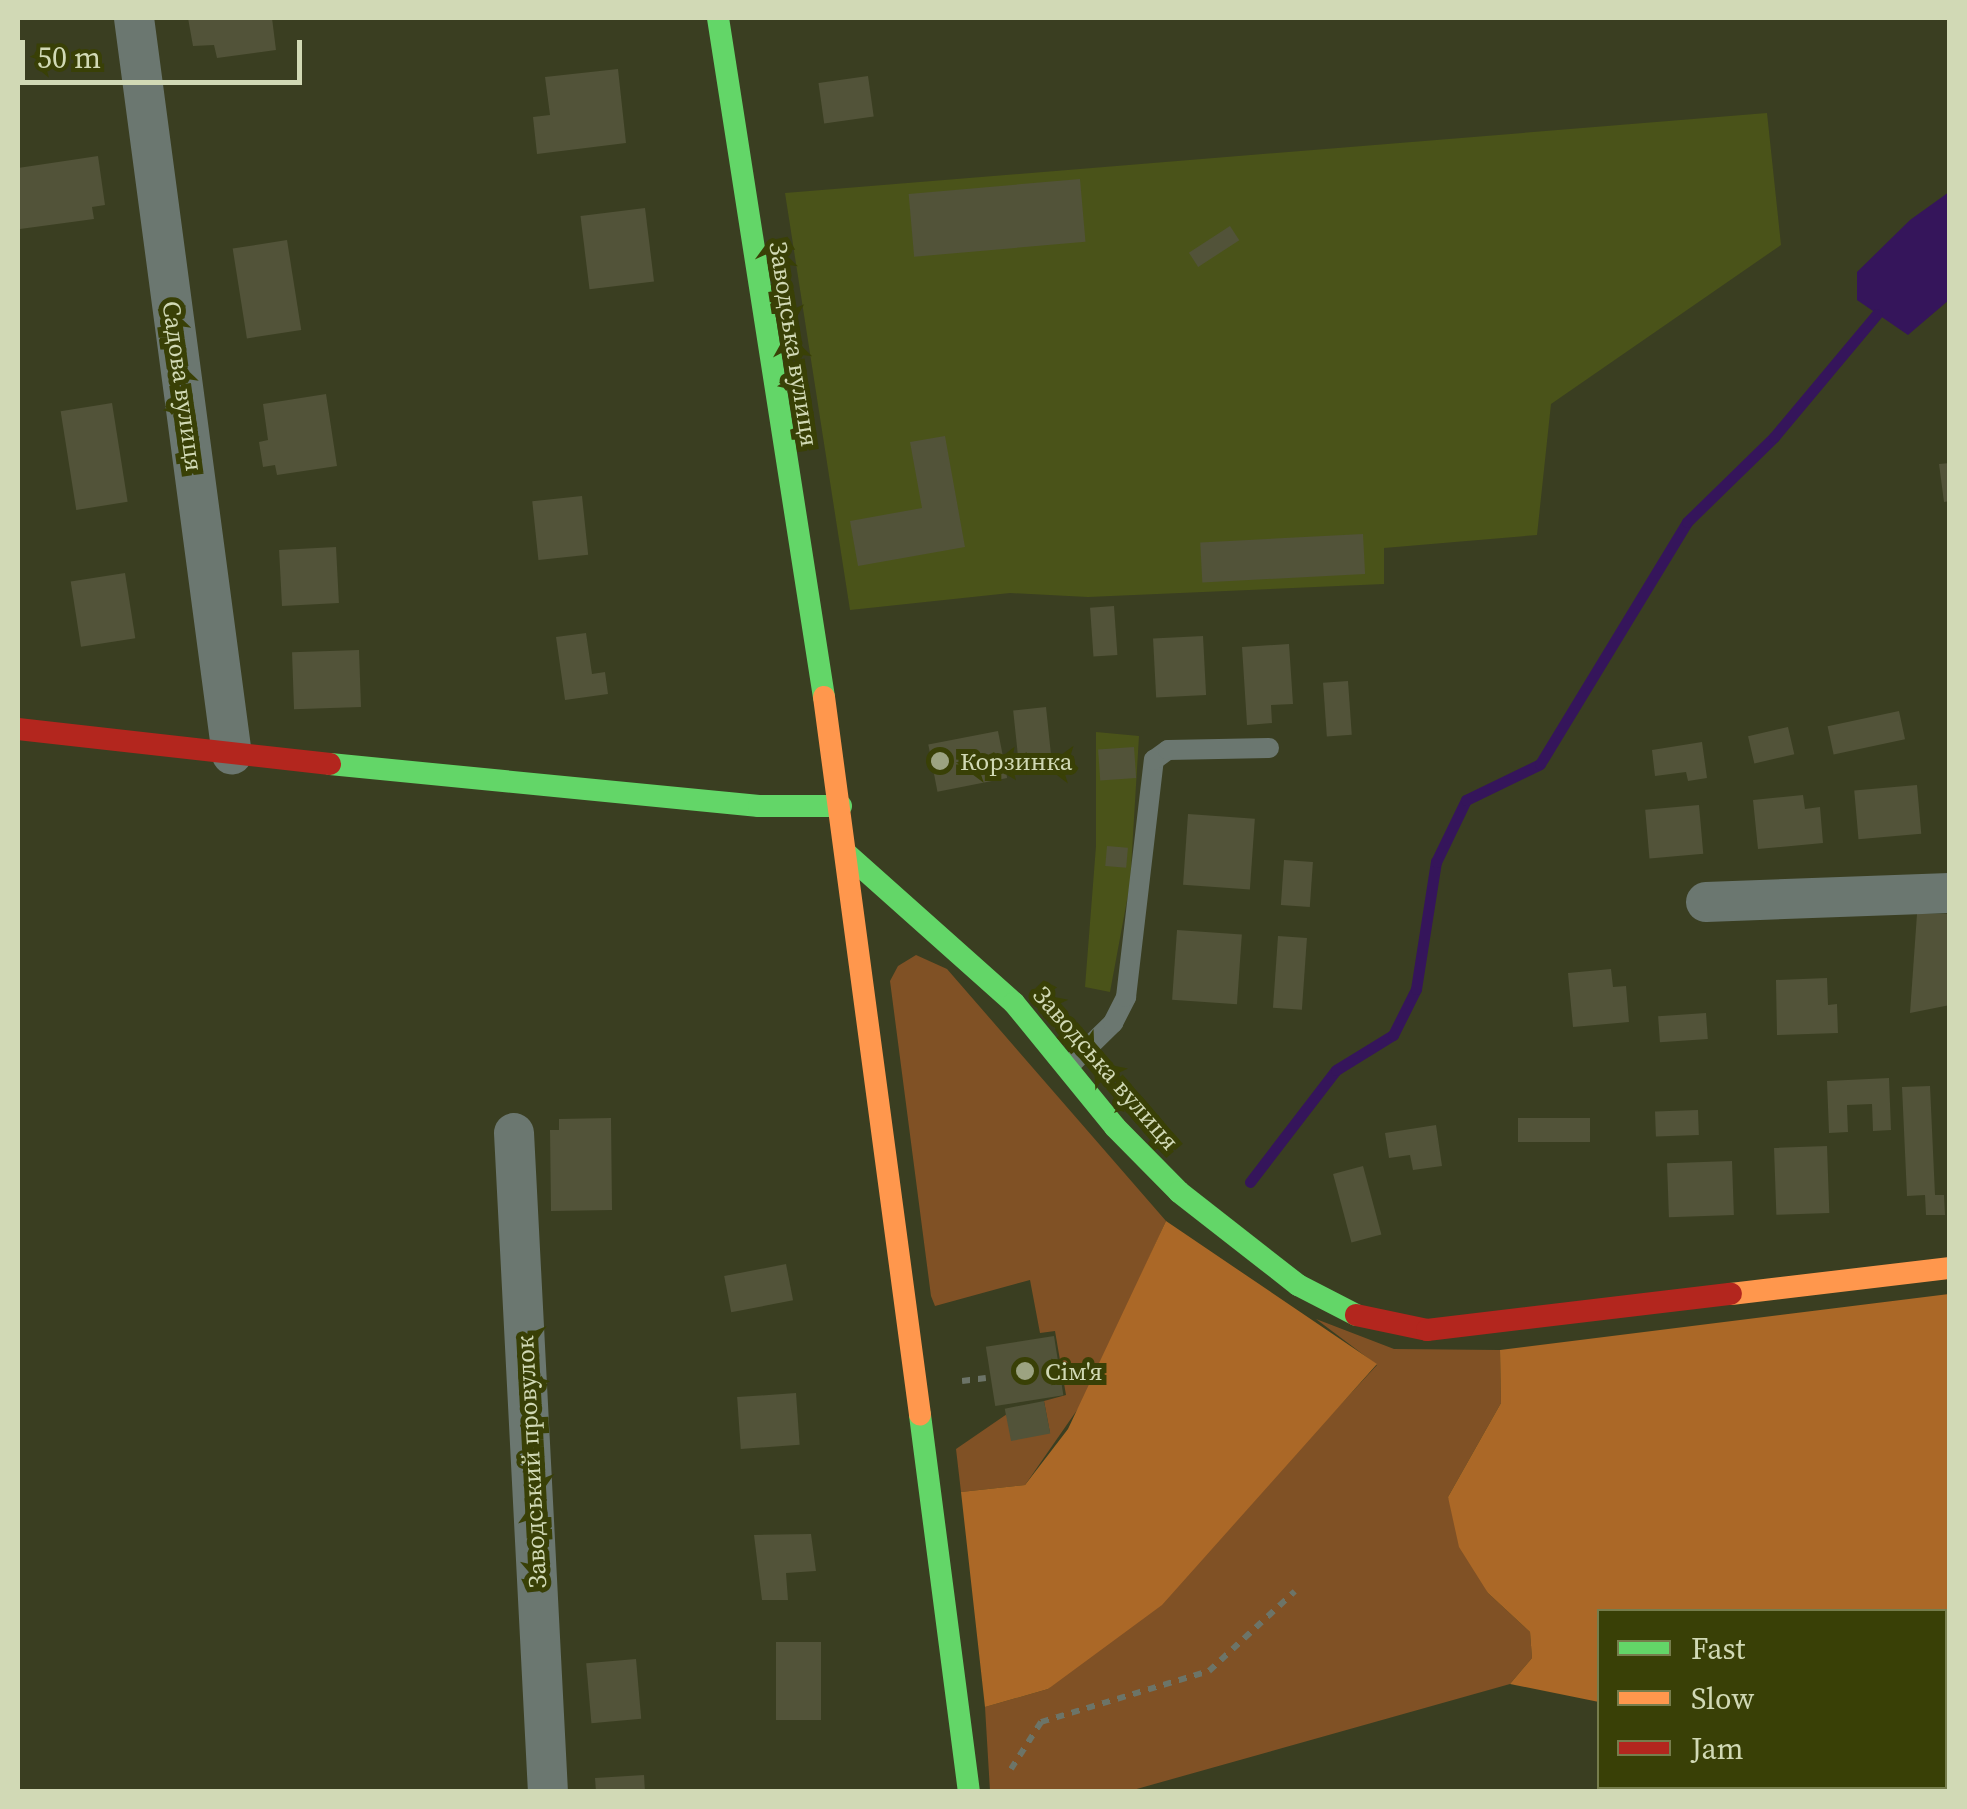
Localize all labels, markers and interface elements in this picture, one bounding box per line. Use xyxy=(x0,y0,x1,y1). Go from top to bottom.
scale bar xyxy=(25,20,308,82)
text: 50 m xyxy=(37,37,101,78)
street label: Заводська вулиця xyxy=(763,239,825,449)
street label: Садова вулиця xyxy=(156,299,210,473)
place label: Корзинка xyxy=(960,746,1073,776)
marker: Корзинка xyxy=(929,750,951,772)
street label: Заводська вулиця xyxy=(1027,980,1185,1156)
street label: Заводський провулок xyxy=(509,1335,553,1589)
place label: Сім'я xyxy=(1045,1356,1103,1386)
marker: Сім'я xyxy=(1014,1360,1036,1382)
legend xyxy=(1597,1609,1947,1789)
text: Fast xyxy=(1691,1628,1745,1669)
text: Slow xyxy=(1691,1678,1754,1719)
text: Jam xyxy=(1691,1728,1744,1769)

